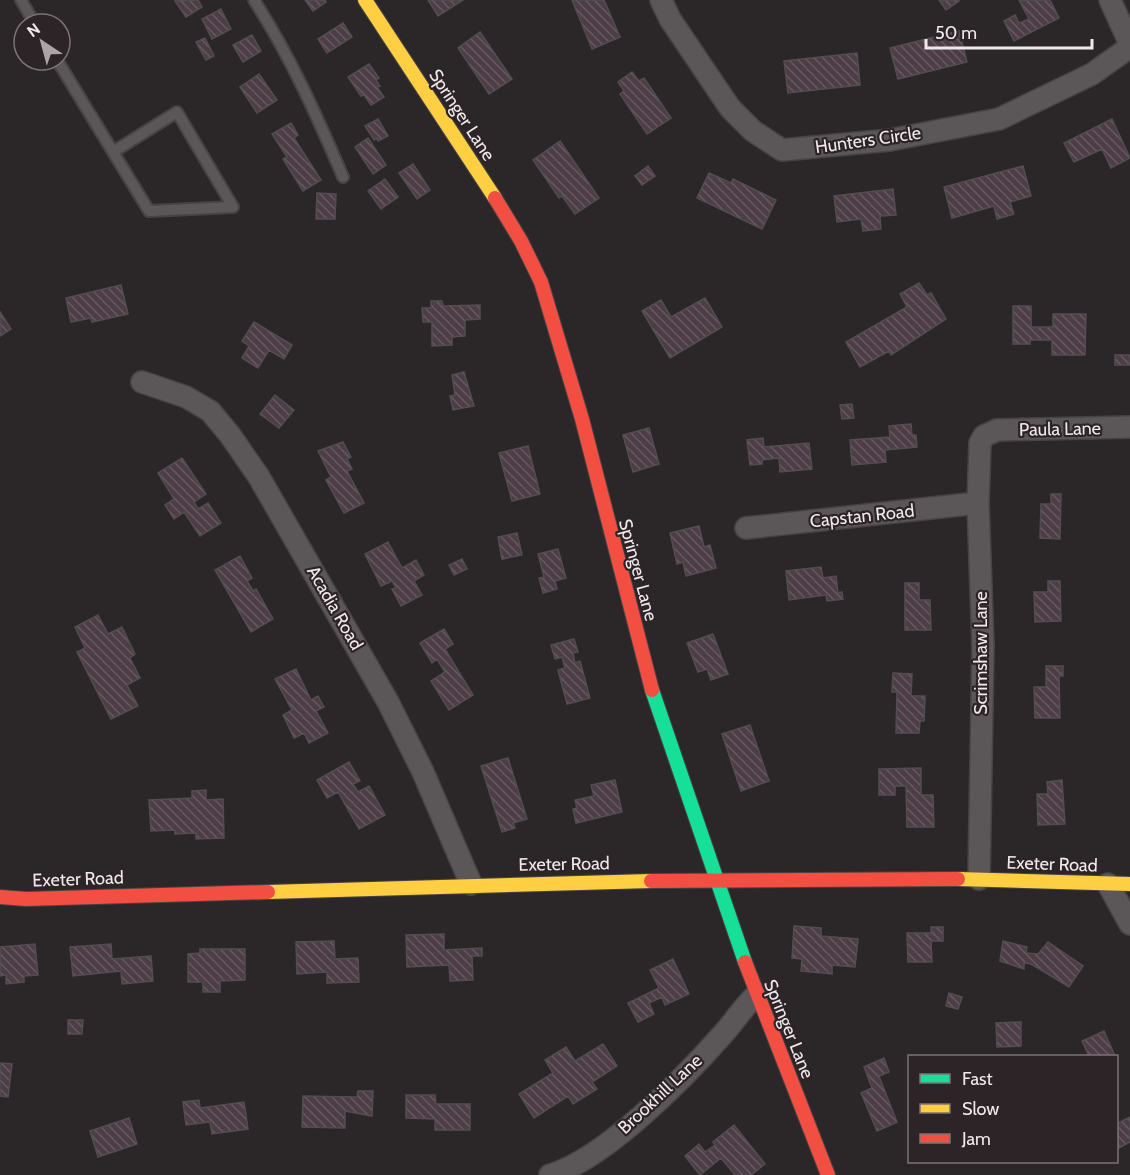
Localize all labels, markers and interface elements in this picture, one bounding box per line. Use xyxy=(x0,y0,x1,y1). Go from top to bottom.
north arrow xyxy=(12,12,72,72)
scale bar xyxy=(926,12,1092,50)
text: N xyxy=(23,19,44,41)
text: 50 m xyxy=(935,22,977,44)
street label: Springer Lane xyxy=(424,65,500,165)
street label: Hunters Circle xyxy=(814,122,922,158)
street label: Paula Lane xyxy=(1019,417,1101,441)
street label: Capstan Road xyxy=(809,500,915,532)
street label: Springer Lane xyxy=(614,517,662,623)
street label: Acadia Road xyxy=(302,562,368,654)
street label: Scrimshaw Lane xyxy=(970,591,992,715)
street label: Exeter Road xyxy=(1006,851,1098,877)
street label: Exeter Road xyxy=(518,852,610,876)
street label: Exeter Road xyxy=(32,866,124,892)
street label: Springer Lane xyxy=(759,976,819,1082)
street label: Brookhill Lane xyxy=(613,1049,707,1139)
legend xyxy=(908,1055,1118,1163)
text: Fast xyxy=(962,1068,993,1090)
text: Slow xyxy=(962,1098,999,1120)
text: Jam xyxy=(961,1128,991,1150)

